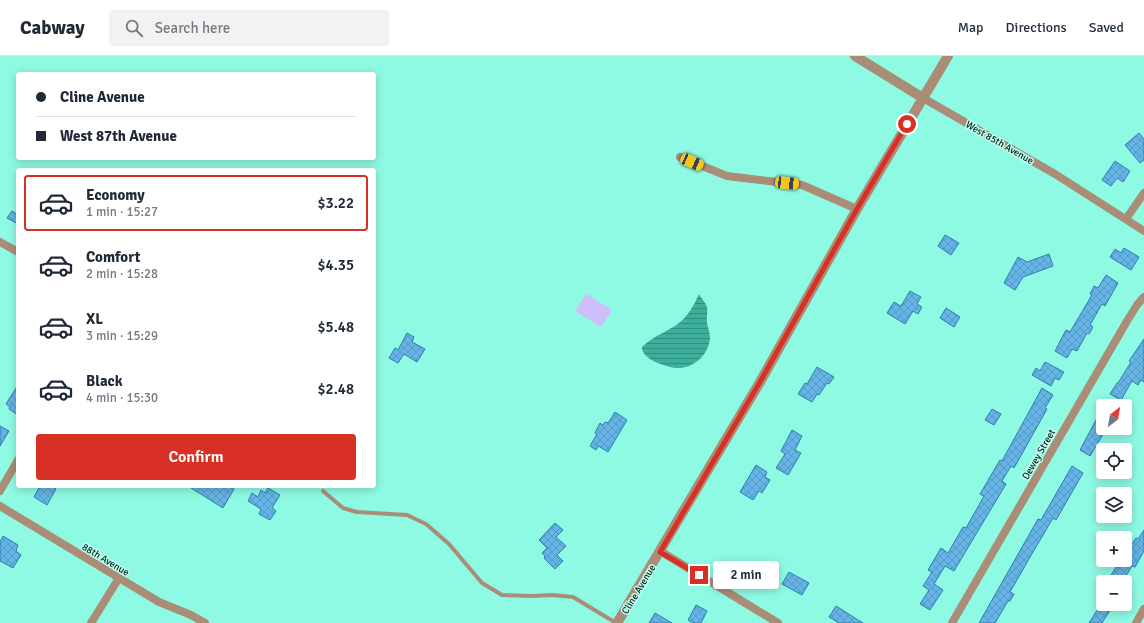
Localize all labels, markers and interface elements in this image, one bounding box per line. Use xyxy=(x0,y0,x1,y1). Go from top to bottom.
search box xyxy=(109,10,389,46)
text: Cabway xyxy=(20,16,85,40)
icon: search xyxy=(123,17,145,39)
text: Search here xyxy=(155,19,230,37)
text: Map xyxy=(958,19,984,36)
text: Directions xyxy=(1006,19,1067,36)
text: Saved xyxy=(1089,19,1124,36)
text: Cline Avenue xyxy=(60,88,145,106)
route start xyxy=(898,115,916,133)
street label: West 85th Avenue xyxy=(963,119,1036,167)
text: West 87th Avenue xyxy=(60,127,177,145)
car xyxy=(679,152,705,172)
car xyxy=(774,176,800,190)
icon: car xyxy=(38,185,74,221)
text: Economy xyxy=(86,186,145,204)
text: $3.22 xyxy=(317,194,354,212)
text: 1 min · 15:27 xyxy=(86,204,158,220)
icon: car xyxy=(38,247,74,283)
text: Comfort xyxy=(86,248,140,266)
text: $4.35 xyxy=(317,256,354,274)
text: 2 min · 15:28 xyxy=(86,266,158,282)
icon: car xyxy=(38,309,74,345)
text: XL xyxy=(86,310,103,328)
text: $5.48 xyxy=(317,318,354,336)
text: 3 min · 15:29 xyxy=(86,328,158,344)
icon: car xyxy=(38,371,74,407)
text: Black xyxy=(86,372,123,390)
text: $2.48 xyxy=(317,380,354,398)
text: 4 min · 15:30 xyxy=(86,390,158,406)
north arrow xyxy=(1096,399,1132,435)
map controls xyxy=(1096,399,1132,611)
street label: Dewey Street xyxy=(1020,427,1058,482)
button: Confirm xyxy=(36,434,356,480)
button: locate xyxy=(1096,443,1132,479)
button: layers xyxy=(1096,487,1132,523)
button: + xyxy=(1096,531,1132,567)
street label: 88th Avenue xyxy=(80,541,131,579)
callout: 2 min xyxy=(713,561,779,589)
street label: Cline Avenue xyxy=(619,563,658,616)
route end xyxy=(690,566,708,584)
text: 2 min xyxy=(730,567,762,583)
button: − xyxy=(1096,575,1132,611)

